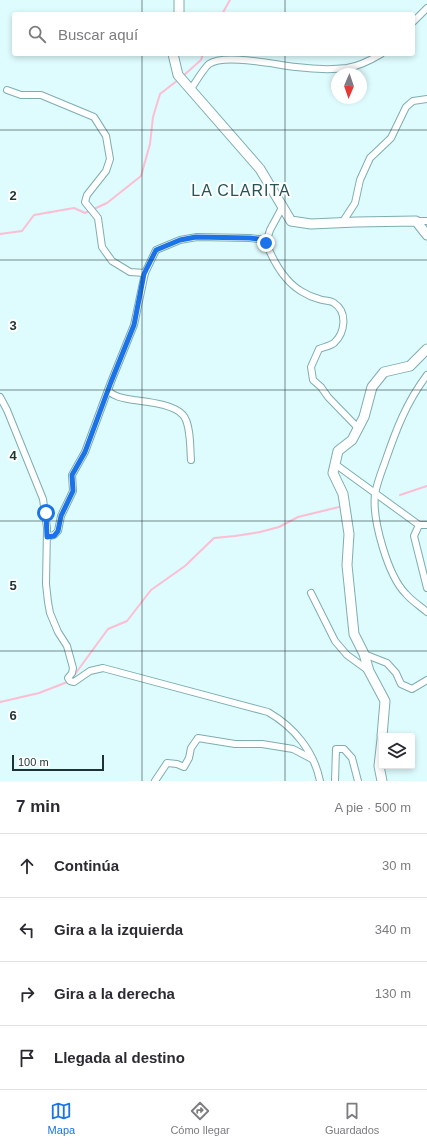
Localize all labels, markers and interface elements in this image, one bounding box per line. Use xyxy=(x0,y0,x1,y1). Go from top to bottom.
search box xyxy=(12,12,415,56)
icon: search xyxy=(26,23,48,45)
text: Buscar aquí xyxy=(58,26,138,43)
north arrow xyxy=(331,68,367,104)
district label: LA CLARITA xyxy=(191,182,291,199)
text: 2 xyxy=(9,188,17,203)
route end xyxy=(257,234,275,252)
text: 3 xyxy=(9,318,17,333)
text: 4 xyxy=(9,448,17,463)
route start xyxy=(37,504,55,522)
text: 5 xyxy=(9,578,17,593)
text: 6 xyxy=(9,708,17,723)
map controls xyxy=(379,733,415,769)
button: layers xyxy=(379,733,415,769)
scale bar xyxy=(12,753,104,772)
text: 100 m xyxy=(18,756,49,768)
text: 7 min xyxy=(16,797,60,816)
text: A pie · 500 m xyxy=(334,800,411,815)
icon: ahead xyxy=(16,855,38,877)
text: Continúa xyxy=(54,857,119,874)
text: 30 m xyxy=(382,858,411,873)
icon: left xyxy=(16,919,38,941)
text: Gira a la izquierda xyxy=(54,921,183,938)
text: 340 m xyxy=(375,922,411,937)
icon: right xyxy=(16,983,38,1005)
text: Gira a la derecha xyxy=(54,985,175,1002)
text: 130 m xyxy=(375,986,411,1001)
icon: arrive xyxy=(16,1047,38,1069)
text: Llegada al destino xyxy=(54,1049,185,1066)
tab: Mapa xyxy=(48,1100,75,1136)
tab: Cómo llegar xyxy=(170,1100,230,1136)
tab: Guardados xyxy=(325,1100,379,1136)

